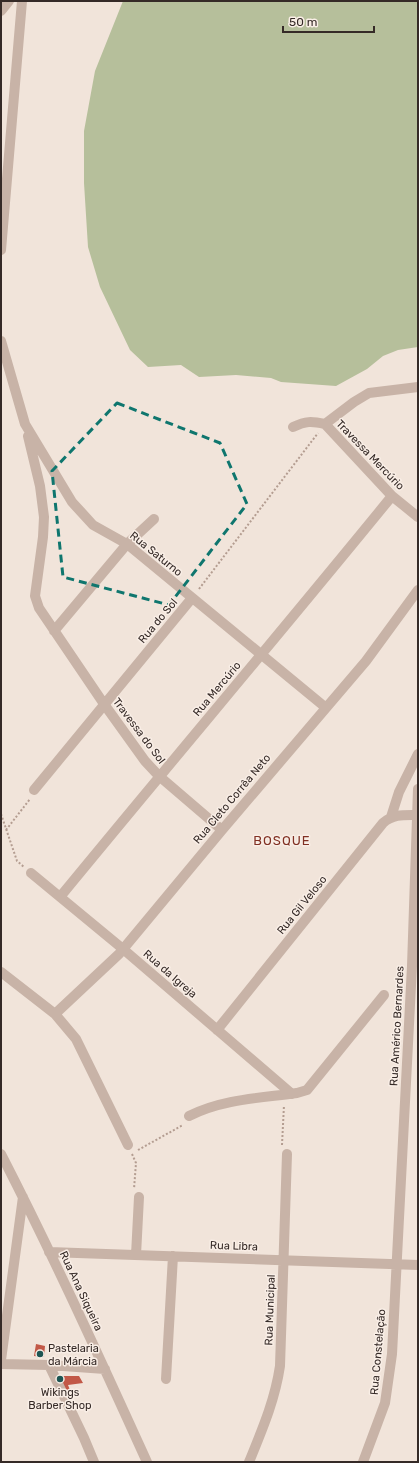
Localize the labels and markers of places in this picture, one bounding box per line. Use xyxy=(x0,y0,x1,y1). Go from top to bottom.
place label: Pastelaria da Márcia xyxy=(48,1342,99,1368)
marker: Pastelaria da Márcia xyxy=(35,1349,45,1359)
marker: Wikings Barber Shop xyxy=(55,1374,65,1384)
place label: Wikings Barber Shop xyxy=(28,1386,92,1412)

